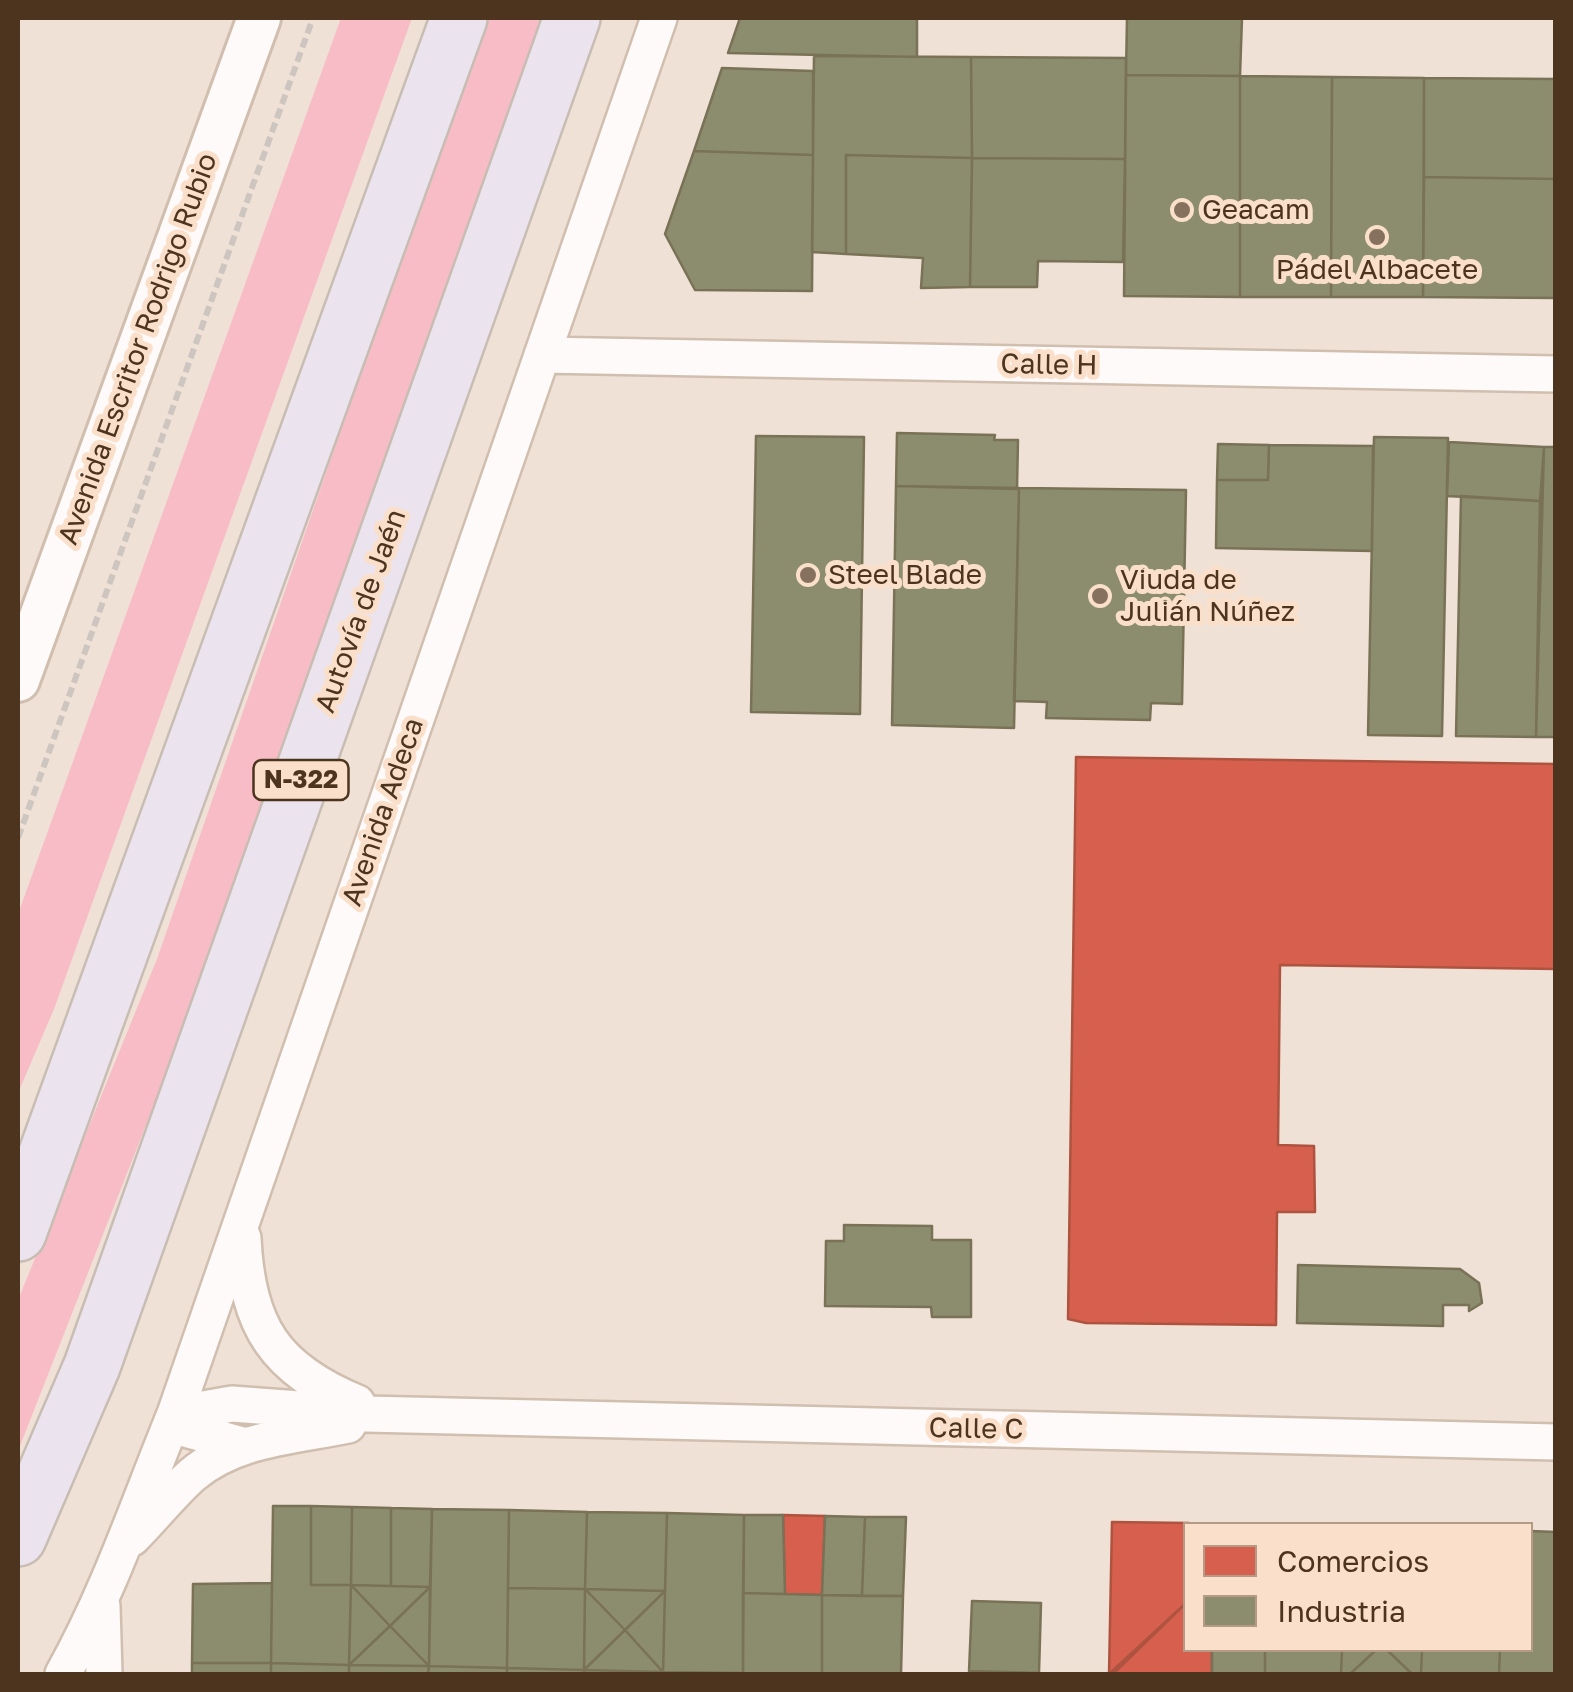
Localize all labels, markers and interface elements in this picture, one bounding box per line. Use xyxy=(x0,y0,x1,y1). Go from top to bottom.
street label: Avenida Escritor Rodrigo Rubio xyxy=(51,149,225,549)
place label: Geacam xyxy=(1202,193,1310,227)
marker: Geacam xyxy=(1171,199,1193,221)
marker: Pádel Albacete xyxy=(1366,226,1388,248)
place label: Pádel Albacete xyxy=(1276,253,1478,287)
street label: Calle H xyxy=(1000,347,1098,383)
street label: Autovía de Jaén xyxy=(309,505,413,717)
place label: Steel Blade xyxy=(828,558,982,592)
place label: Viuda de Julián Núñez xyxy=(1120,563,1295,629)
marker: Steel Blade xyxy=(797,564,819,586)
marker: Viuda de Julián Núñez xyxy=(1089,585,1111,607)
street label: Avenida Adeca xyxy=(335,714,431,910)
road number: N-322 xyxy=(254,760,348,800)
street label: Calle C xyxy=(928,1411,1024,1447)
legend xyxy=(1183,1522,1533,1652)
text: Comercios xyxy=(1277,1543,1429,1579)
text: Industria xyxy=(1277,1593,1406,1629)

